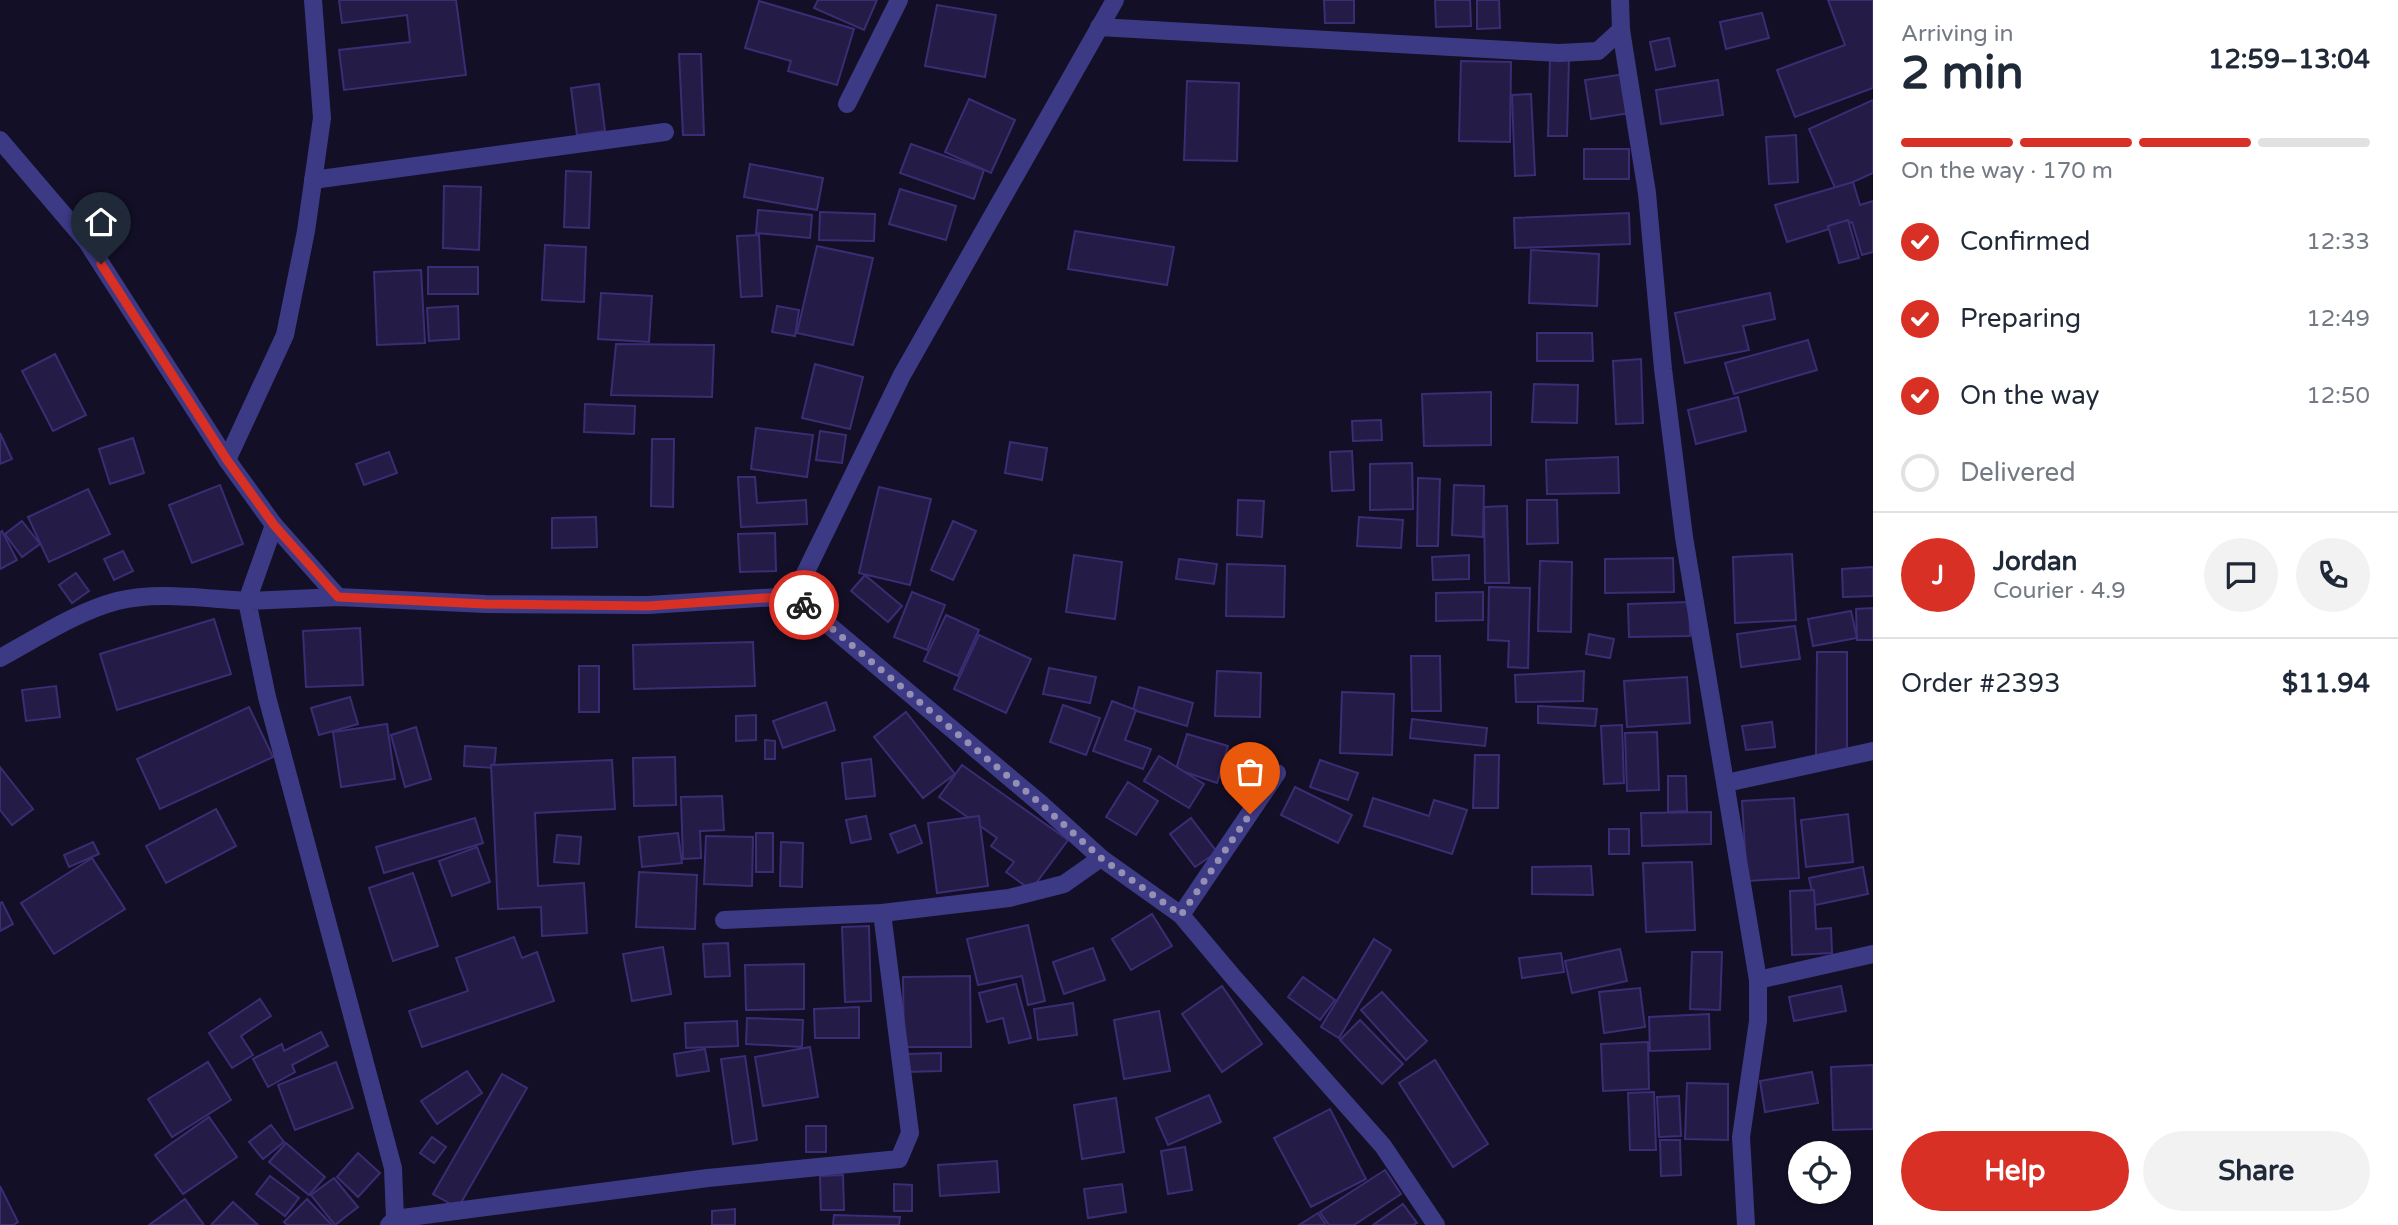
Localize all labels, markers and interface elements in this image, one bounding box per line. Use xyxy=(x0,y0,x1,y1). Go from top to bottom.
text: Arriving in xyxy=(1901,20,2014,48)
text: 12:59–13:04 xyxy=(2208,44,2370,75)
text: 2 min xyxy=(1901,46,2024,101)
text: On the way · 170 m xyxy=(1901,157,2113,185)
pin xyxy=(71,192,131,264)
icon: home xyxy=(82,203,120,241)
icon: check xyxy=(1901,223,1939,261)
text: Confirmed xyxy=(1960,226,2090,257)
text: 12:33 xyxy=(2306,228,2370,256)
icon: check xyxy=(1901,300,1939,338)
text: Preparing xyxy=(1960,303,2081,334)
text: 12:49 xyxy=(2306,305,2370,333)
icon: check xyxy=(1901,377,1939,415)
text: On the way xyxy=(1960,380,2100,411)
text: 12:50 xyxy=(2306,382,2370,410)
text: Delivered xyxy=(1960,457,2076,488)
button: chat xyxy=(2204,538,2278,612)
button: phone xyxy=(2296,538,2370,612)
text: Jordan xyxy=(1993,546,2077,577)
text: J xyxy=(1932,560,1944,591)
courier xyxy=(769,570,839,640)
text: Courier · 4.9 xyxy=(1993,577,2126,605)
icon: bike xyxy=(785,586,823,624)
text: Order #2393 xyxy=(1901,668,2061,699)
text: $11.94 xyxy=(2282,668,2370,699)
pin xyxy=(1220,742,1280,814)
icon: bag xyxy=(1231,753,1269,791)
button: Help xyxy=(1901,1131,2129,1211)
button: Share xyxy=(2143,1131,2370,1211)
map controls xyxy=(1788,1141,1851,1204)
button: locate xyxy=(1788,1141,1851,1204)

